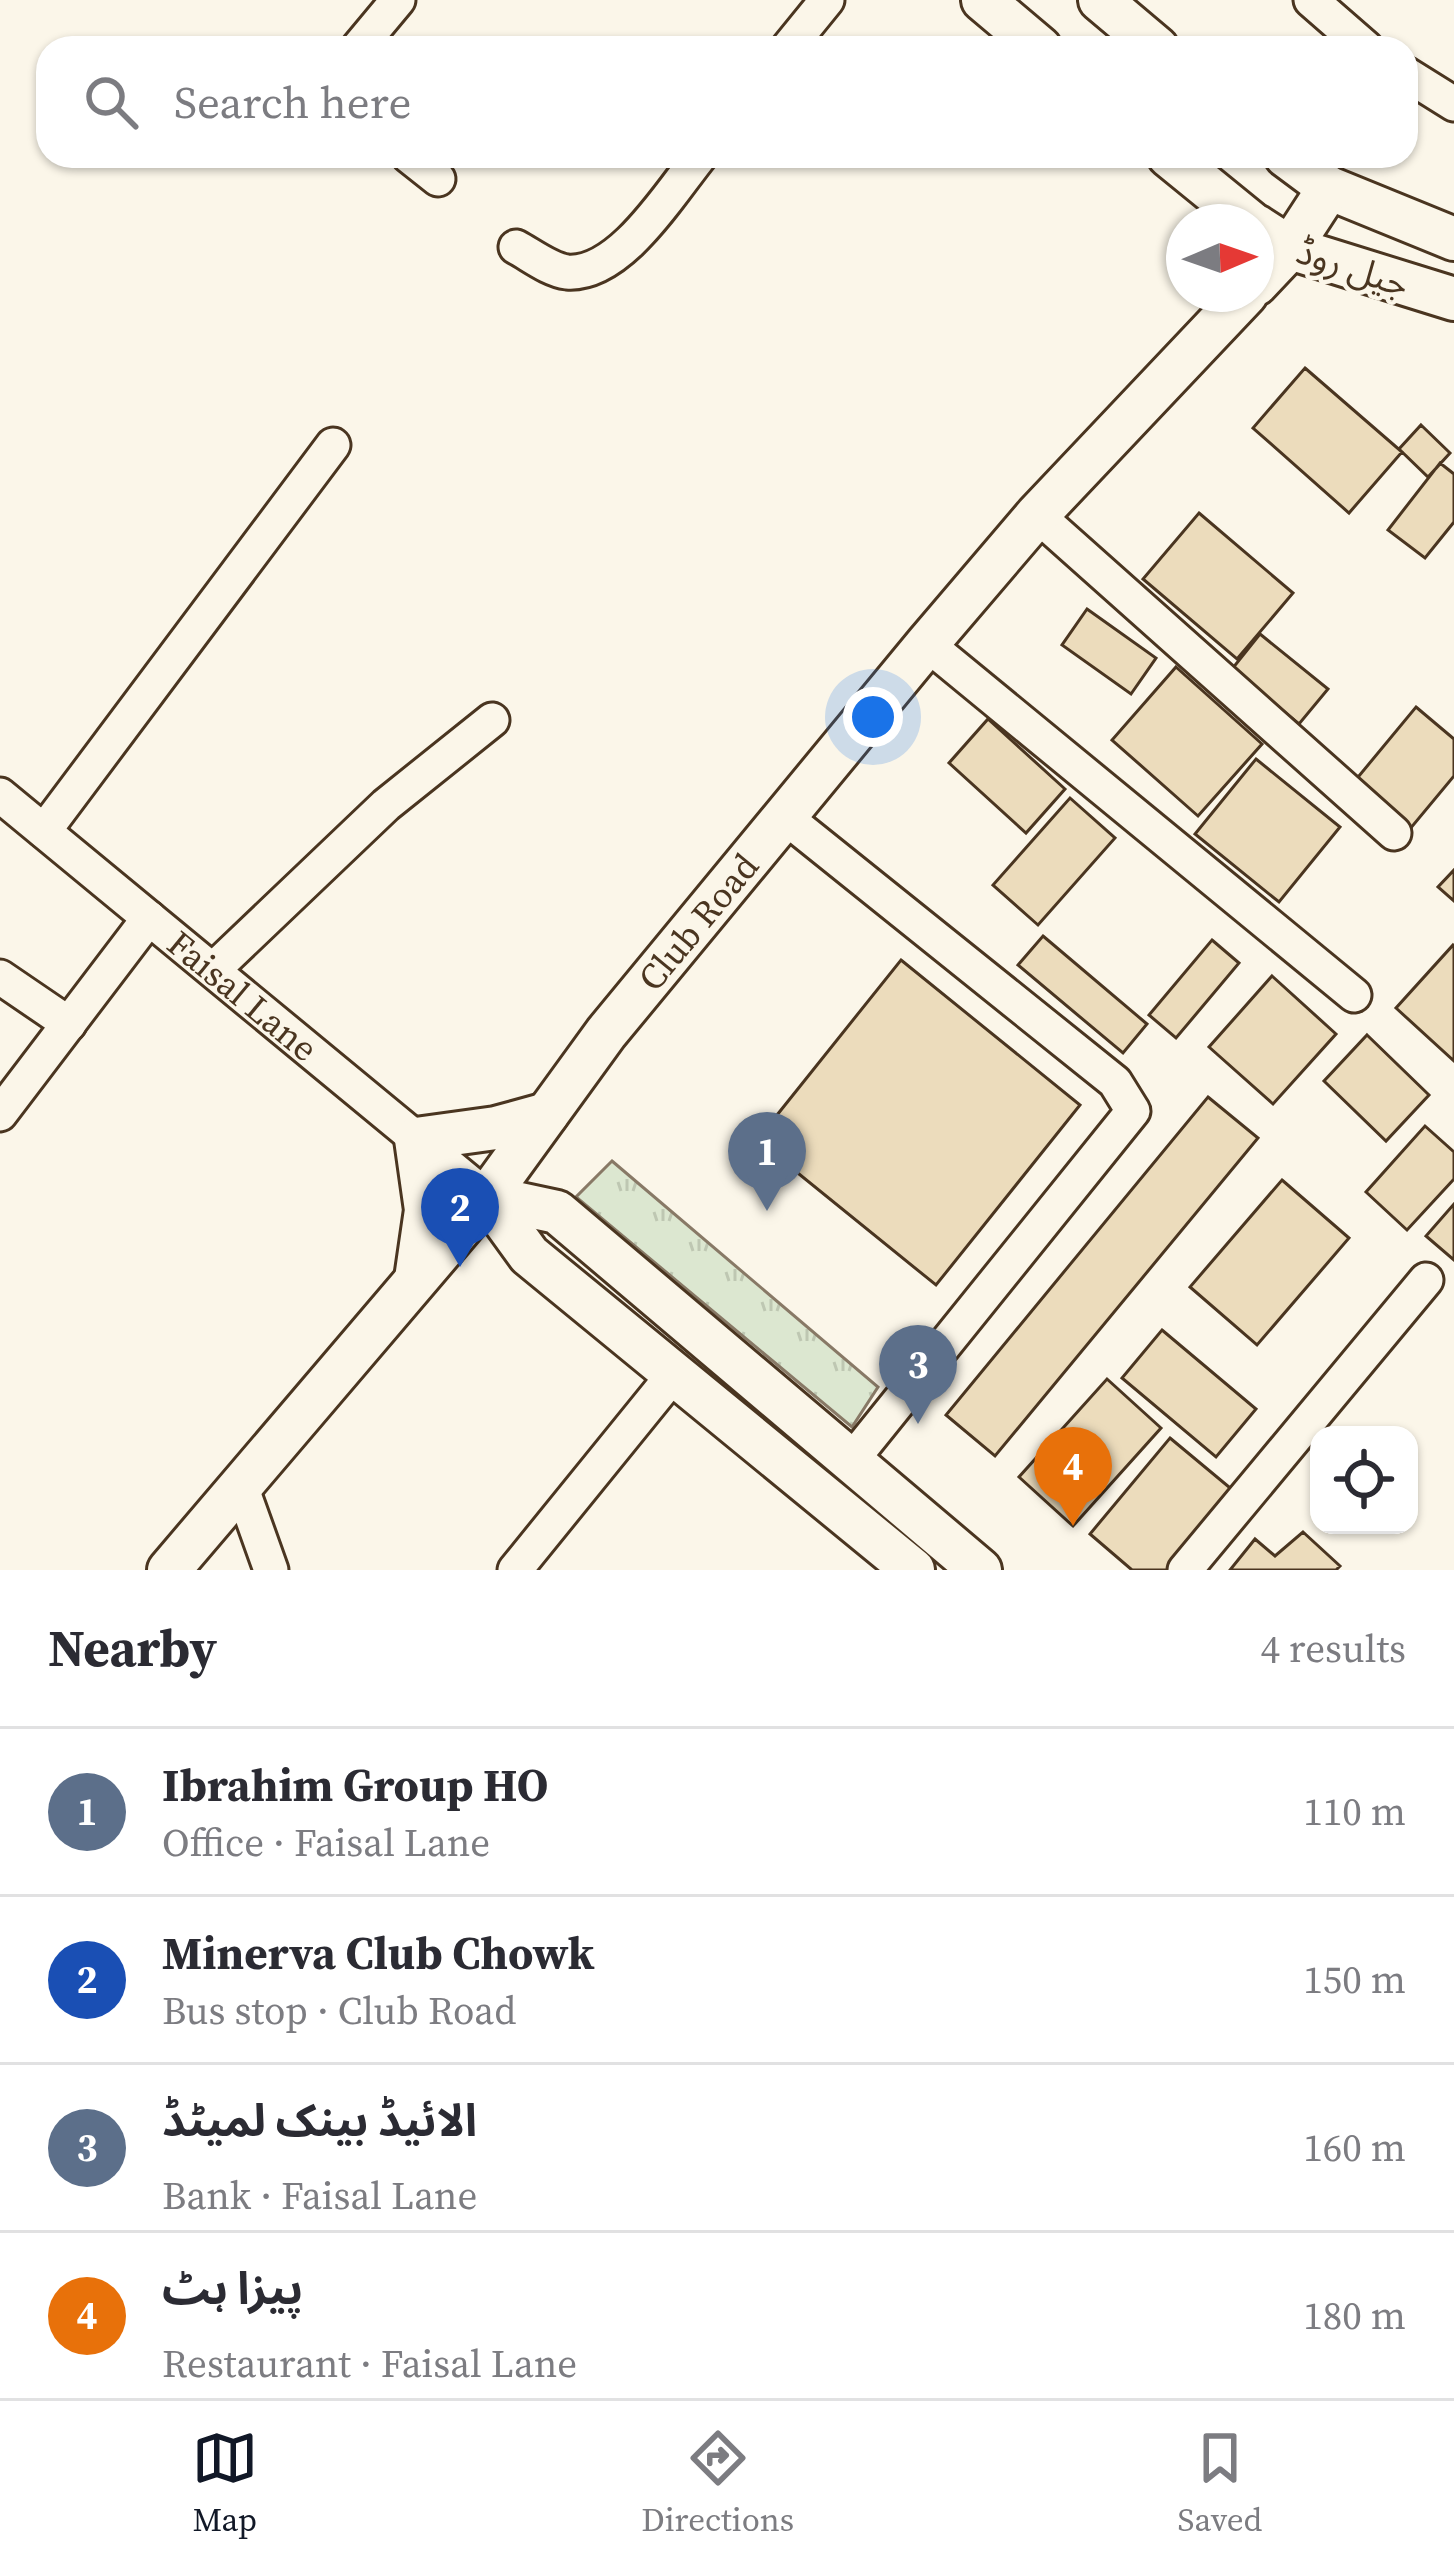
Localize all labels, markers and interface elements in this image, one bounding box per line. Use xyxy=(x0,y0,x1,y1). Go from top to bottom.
search box xyxy=(36,36,1418,168)
icon: search xyxy=(78,69,144,135)
text: Search here xyxy=(174,71,411,133)
north arrow xyxy=(1166,204,1274,312)
street label: جیل روڈ xyxy=(1290,226,1415,309)
your location xyxy=(843,687,903,747)
street label: Club Road xyxy=(627,843,770,1001)
street label: Faisal Lane xyxy=(157,919,328,1073)
pin: 1 xyxy=(728,1112,806,1211)
pin: 2 xyxy=(421,1168,499,1267)
pin: 3 xyxy=(879,1325,957,1424)
map controls xyxy=(1310,1426,1418,1534)
button: locate xyxy=(1310,1426,1418,1534)
pin: 4 xyxy=(1034,1427,1112,1526)
text: Nearby xyxy=(48,1613,217,1683)
text: 4 results xyxy=(1261,1622,1406,1675)
text: Ibrahim Group HO xyxy=(162,1754,548,1816)
text: 1 xyxy=(76,1785,98,1838)
text: 110 m xyxy=(1303,1785,1406,1838)
text: Office · Faisal Lane xyxy=(162,1816,490,1869)
text: Minerva Club Chowk xyxy=(162,1922,594,1984)
text: 2 xyxy=(76,1953,98,2006)
text: 150 m xyxy=(1303,1953,1406,2006)
text: Bus stop · Club Road xyxy=(162,1984,516,2037)
text: الائیڈ بینک لمیٹڈ xyxy=(162,2089,477,2151)
text: 3 xyxy=(76,2121,98,2174)
text: 160 m xyxy=(1303,2121,1406,2174)
text: Bank · Faisal Lane xyxy=(162,2169,477,2222)
text: پیزا ہٹ xyxy=(162,2257,303,2319)
text: 4 xyxy=(76,2289,98,2342)
text: 180 m xyxy=(1303,2289,1406,2342)
text: Restaurant · Faisal Lane xyxy=(162,2337,577,2390)
tab: Map xyxy=(192,2425,258,2542)
tab: Directions xyxy=(641,2425,794,2542)
tab: Saved xyxy=(1178,2425,1262,2542)

